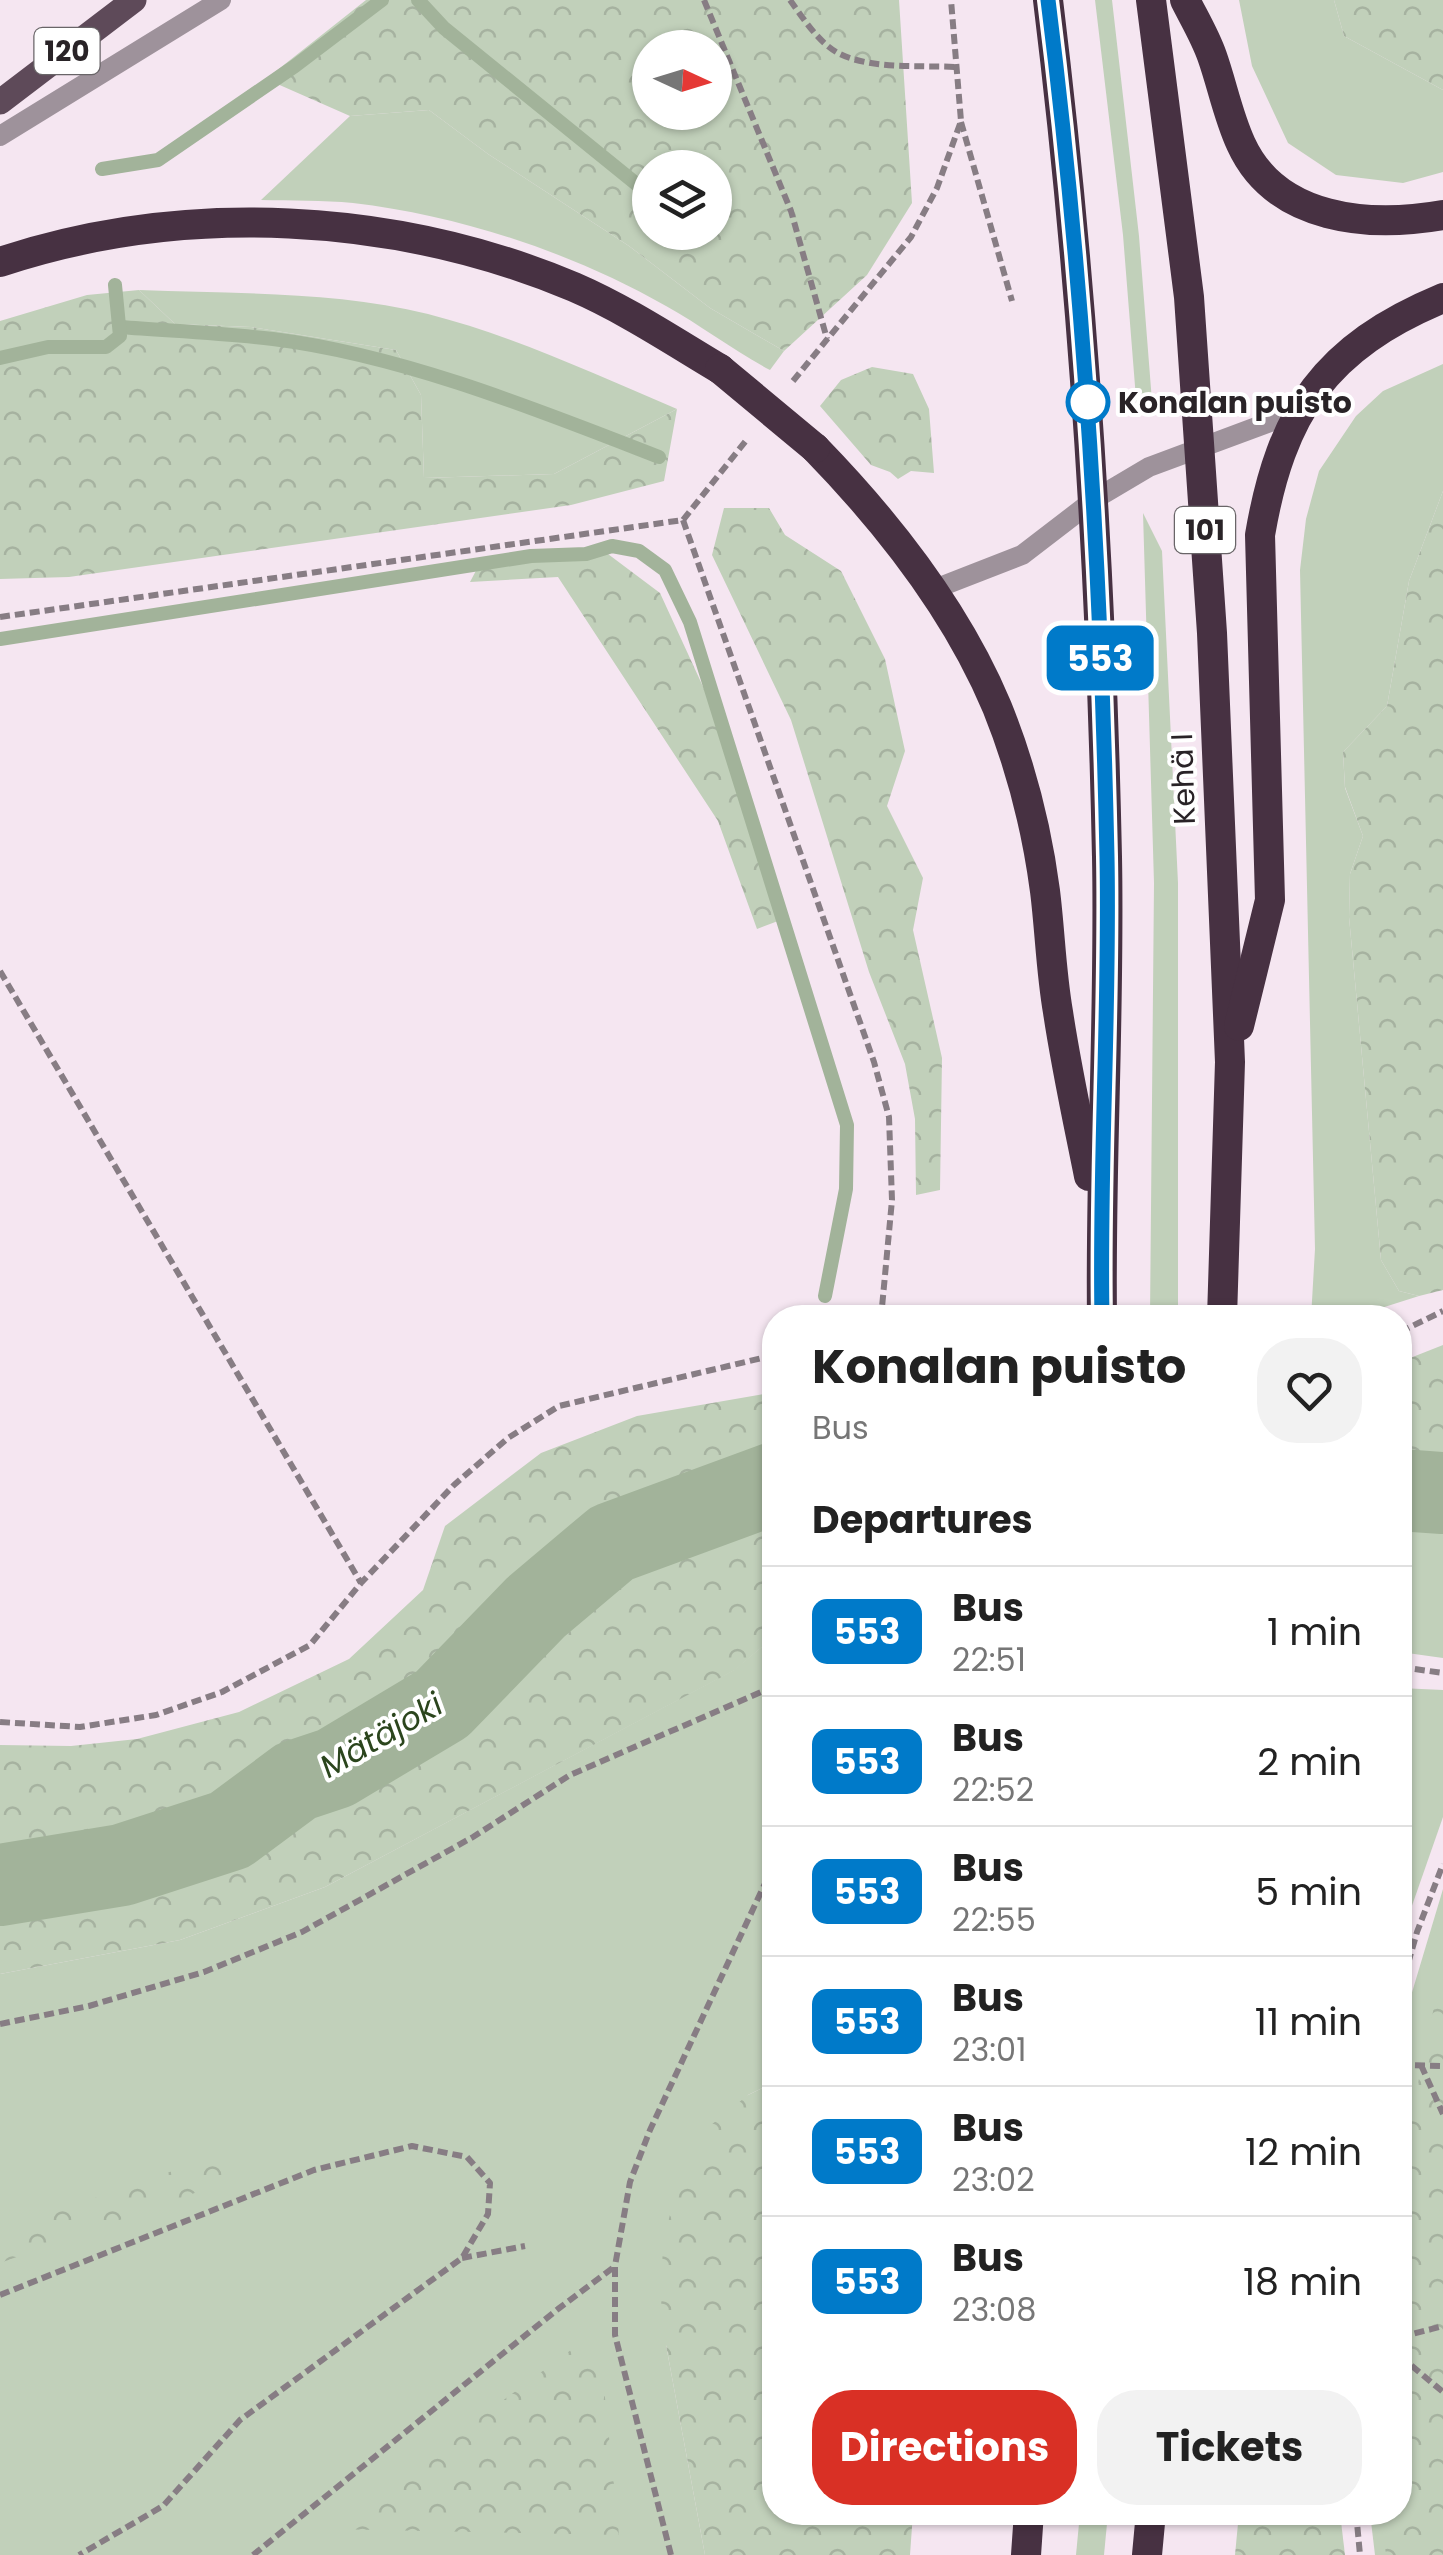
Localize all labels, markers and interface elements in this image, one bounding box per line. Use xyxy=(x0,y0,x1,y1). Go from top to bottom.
road number: 120 xyxy=(34,28,100,74)
north arrow xyxy=(632,30,732,130)
map controls xyxy=(632,30,732,250)
button: layers xyxy=(632,150,732,250)
marker: Konalan puisto xyxy=(1067,381,1109,423)
place label: Konalan puisto xyxy=(1118,381,1352,424)
road number: 101 xyxy=(1175,507,1235,553)
line badge: 553 xyxy=(1042,626,1158,690)
text: 553 xyxy=(1067,634,1133,683)
street label: Kehä I xyxy=(1160,733,1206,825)
text: Konalan puisto xyxy=(812,1333,1186,1400)
button: heart xyxy=(1257,1338,1362,1443)
text: Bus xyxy=(812,1405,869,1450)
text: Departures xyxy=(812,1493,1033,1546)
text: Bus xyxy=(952,1581,1024,1634)
text: 1 min xyxy=(1267,1605,1362,1658)
text: 553 xyxy=(834,1607,900,1656)
text: 22:51 xyxy=(952,1637,1026,1682)
water label: Mätäjoki xyxy=(311,1681,452,1788)
text: Bus xyxy=(952,1711,1024,1764)
text: 2 min xyxy=(1257,1735,1362,1788)
text: 553 xyxy=(834,1737,900,1786)
text: 22:52 xyxy=(952,1767,1034,1812)
text: Bus xyxy=(952,1841,1024,1894)
text: 5 min xyxy=(1255,1865,1362,1918)
text: 553 xyxy=(834,1867,900,1916)
text: 22:55 xyxy=(952,1897,1036,1942)
text: Bus xyxy=(952,1971,1024,2024)
text: 11 min xyxy=(1255,1995,1362,2048)
text: 553 xyxy=(834,1997,900,2046)
text: 23:01 xyxy=(952,2027,1026,2072)
text: Bus xyxy=(952,2101,1024,2154)
text: 12 min xyxy=(1245,2125,1362,2178)
text: 553 xyxy=(834,2127,900,2176)
text: 23:02 xyxy=(952,2157,1035,2202)
text: Bus xyxy=(952,2231,1024,2284)
text: 18 min xyxy=(1243,2255,1362,2308)
text: 553 xyxy=(834,2257,900,2306)
text: 23:08 xyxy=(952,2287,1036,2332)
button: Directions xyxy=(812,2390,1077,2505)
button: Tickets xyxy=(1097,2390,1362,2505)

